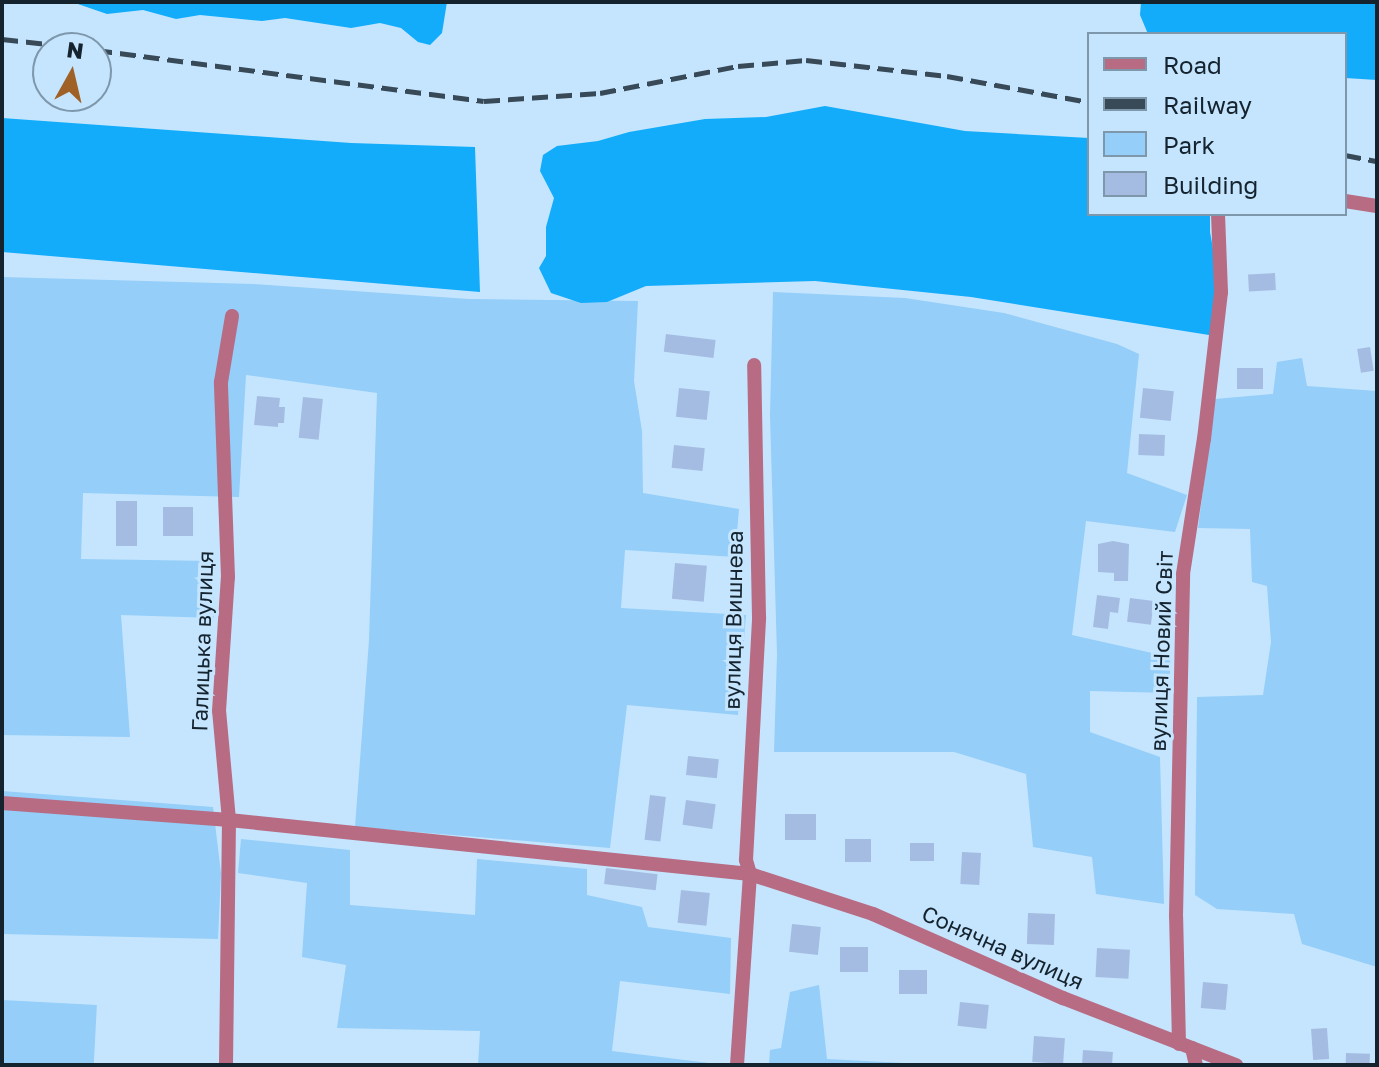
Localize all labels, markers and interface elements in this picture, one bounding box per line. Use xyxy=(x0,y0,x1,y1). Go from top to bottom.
north arrow xyxy=(32,32,112,112)
legend xyxy=(1087,32,1347,216)
text: N xyxy=(65,35,85,64)
text: Road xyxy=(1163,50,1222,79)
text: Railway xyxy=(1163,90,1252,119)
text: Park xyxy=(1163,130,1215,159)
text: Building xyxy=(1163,170,1258,199)
street label: вулиця Вишнева xyxy=(718,530,748,710)
street label: Галицька вулиця xyxy=(186,550,218,732)
street label: вулиця Новий Світ xyxy=(1144,550,1178,752)
street label: Сонячна вулиця xyxy=(918,900,1088,994)

